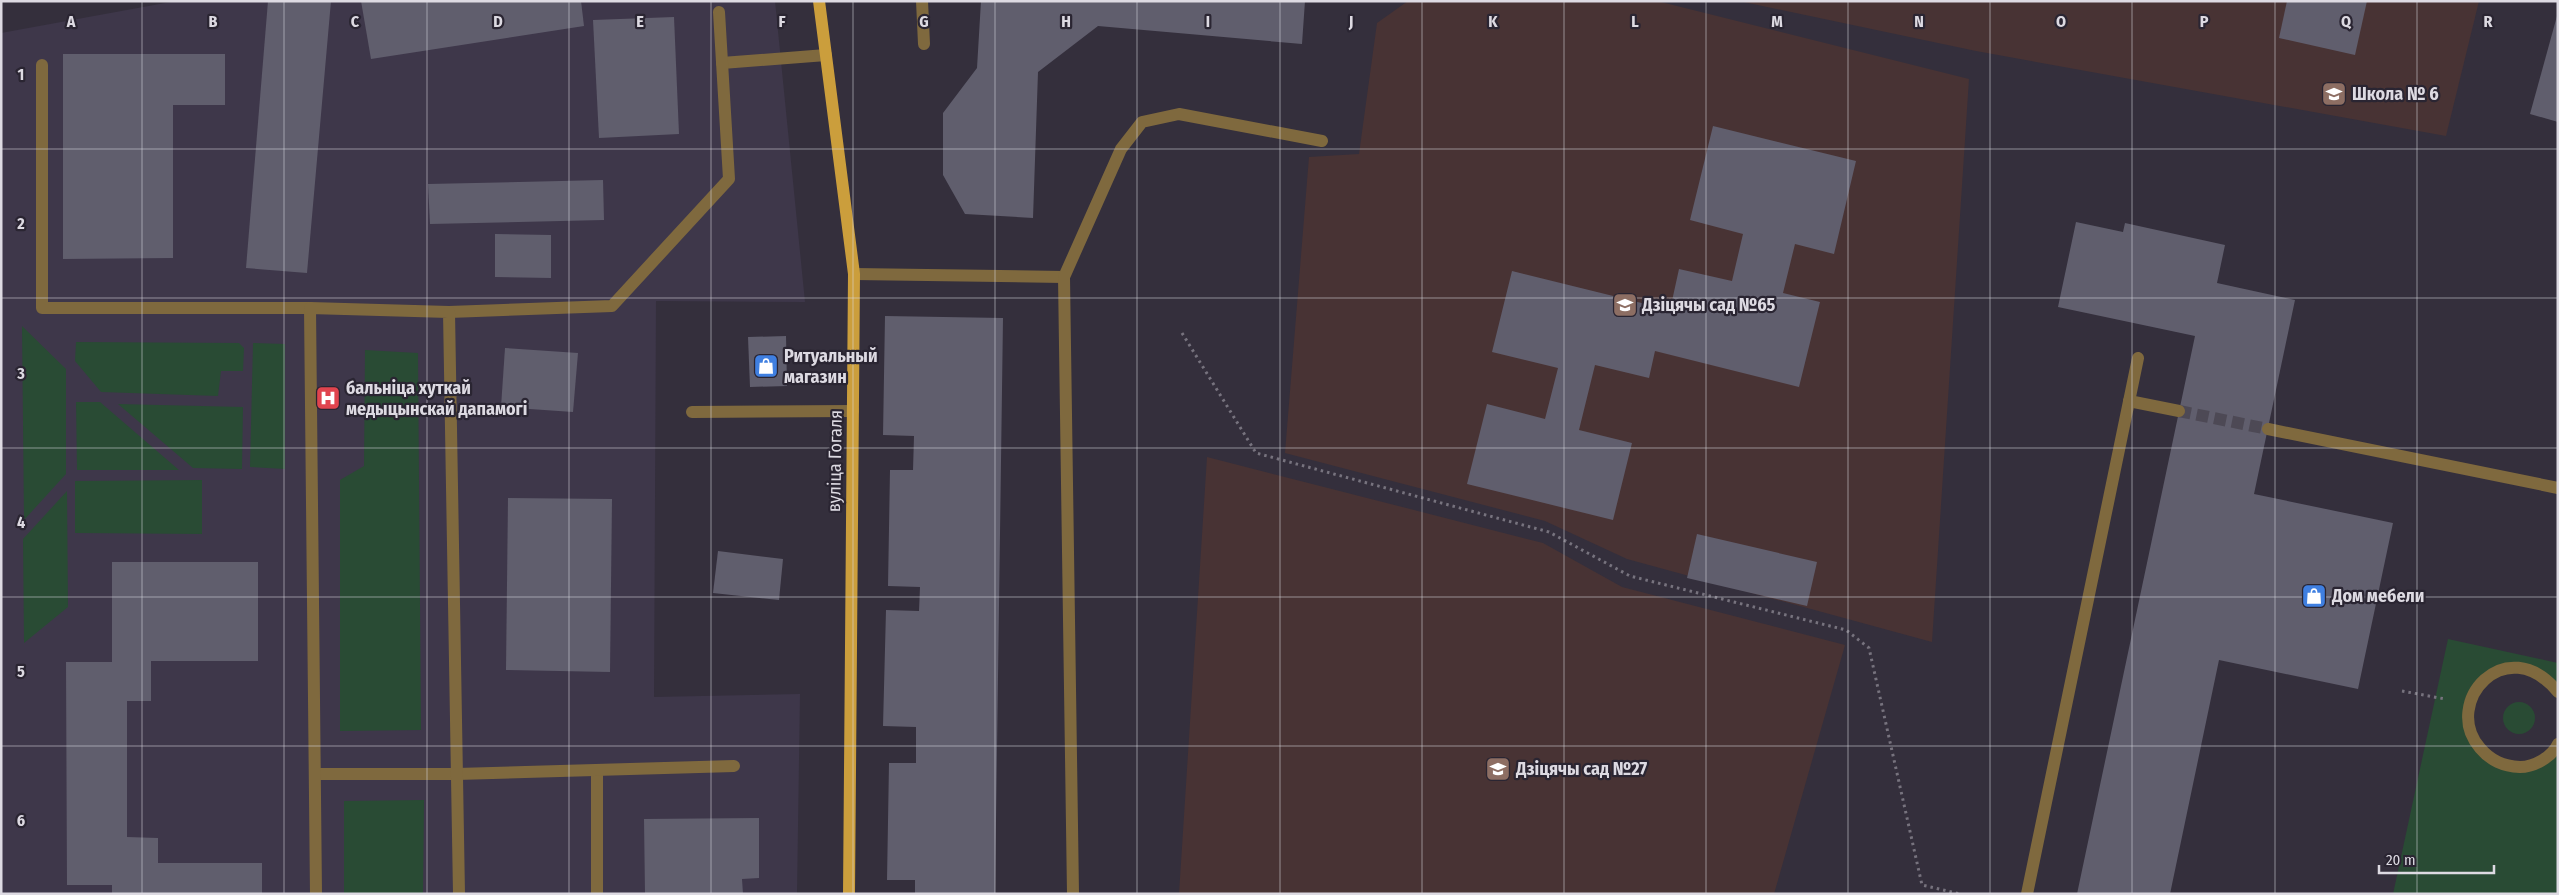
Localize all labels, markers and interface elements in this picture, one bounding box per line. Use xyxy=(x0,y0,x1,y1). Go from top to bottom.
text: A xyxy=(66,12,76,31)
text: B xyxy=(209,12,218,31)
text: C xyxy=(351,12,360,31)
text: D xyxy=(493,12,503,31)
text: E xyxy=(636,12,644,31)
text: F xyxy=(778,12,786,31)
text: G xyxy=(919,12,929,31)
text: H xyxy=(1061,12,1071,31)
text: I xyxy=(1206,12,1210,31)
text: J xyxy=(1348,12,1353,31)
text: K xyxy=(1488,12,1498,31)
text: L xyxy=(1631,12,1639,31)
text: M xyxy=(1771,12,1783,31)
text: N xyxy=(1914,12,1924,31)
text: O xyxy=(2056,12,2066,31)
text: P xyxy=(2200,12,2209,31)
text: Q xyxy=(2341,12,2352,31)
text: R xyxy=(2484,12,2494,31)
text: 1 xyxy=(18,65,24,84)
school or university icon: Школа № 6 xyxy=(2321,81,2347,107)
place label: Школа № 6 xyxy=(2352,83,2439,105)
text: 2 xyxy=(16,214,25,233)
school or university icon: Дзіцячы сад №65 xyxy=(1612,292,1638,318)
place label: Дзіцячы сад №65 xyxy=(1641,294,1776,316)
place label: Ритуальный магазин xyxy=(784,345,878,388)
shop icon: Ритуальный магазин xyxy=(753,353,779,379)
text: 3 xyxy=(16,364,25,383)
place label: бальніца хуткай медыцынскай дапамогі xyxy=(346,377,527,420)
hospital icon: бальніца хуткай медыцынскай дапамогі xyxy=(315,385,341,411)
street label: вуліца Гогаля xyxy=(823,410,847,512)
text: 4 xyxy=(17,513,25,532)
shop icon: Дом мебели xyxy=(2301,583,2327,609)
place label: Дом мебели xyxy=(2331,585,2424,607)
text: 5 xyxy=(17,662,25,681)
school or university icon: Дзіцячы сад №27 xyxy=(1485,756,1511,782)
place label: Дзіцячы сад №27 xyxy=(1515,758,1648,780)
text: 6 xyxy=(17,811,25,830)
scale bar xyxy=(2379,842,2494,874)
text: 20 m xyxy=(2386,851,2416,869)

